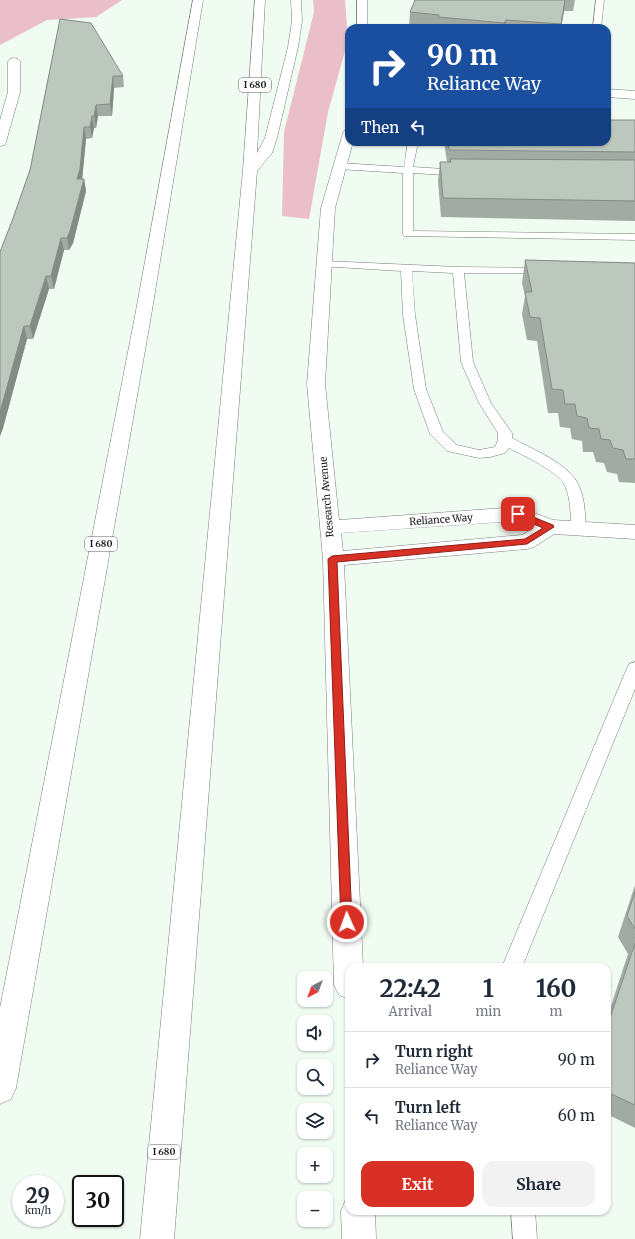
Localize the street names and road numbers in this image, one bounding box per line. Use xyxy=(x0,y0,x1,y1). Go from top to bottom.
road number: I 680 xyxy=(239,78,271,92)
street label: Research Avenue xyxy=(316,456,336,538)
street label: Reliance Way xyxy=(409,511,473,528)
road number: I 680 xyxy=(85,537,117,551)
road number: I 680 xyxy=(148,1145,180,1159)

